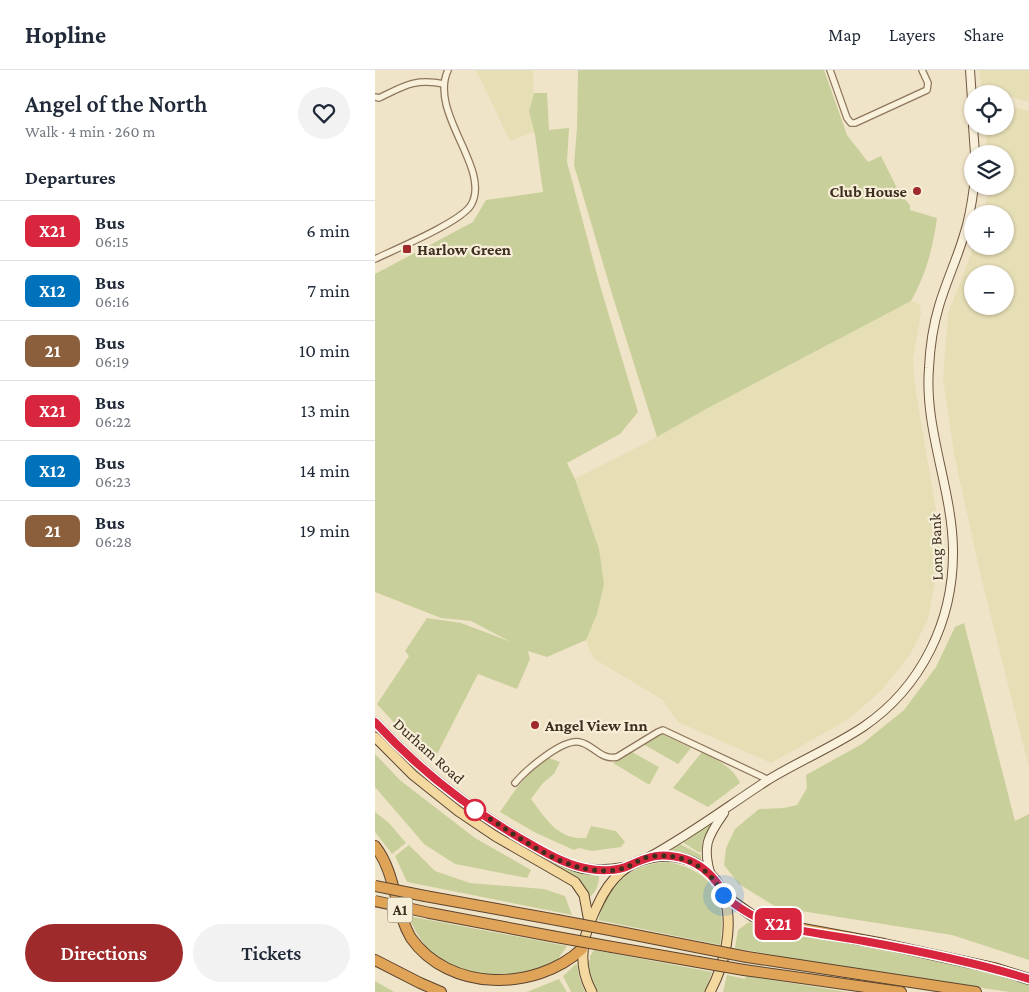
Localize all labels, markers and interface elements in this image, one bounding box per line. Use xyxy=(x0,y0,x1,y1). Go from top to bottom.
text: Hopline xyxy=(25,21,106,48)
text: Map xyxy=(828,25,861,45)
text: Layers xyxy=(889,25,936,45)
text: Share xyxy=(964,25,1004,45)
map controls xyxy=(964,85,1014,315)
button: locate xyxy=(964,85,1014,135)
button: heart xyxy=(298,87,350,139)
text: Angel of the North xyxy=(25,90,207,117)
text: Walk · 4 min · 260 m xyxy=(25,123,155,140)
button: layers xyxy=(964,145,1014,195)
text: Departures xyxy=(25,167,116,188)
place label: Club House xyxy=(829,183,908,200)
marker: Club House xyxy=(911,185,923,197)
button: + xyxy=(964,205,1014,255)
text: Bus xyxy=(95,212,125,233)
text: 6 min xyxy=(306,220,350,241)
text: X21 xyxy=(39,221,66,241)
text: 06:15 xyxy=(95,233,129,250)
place label: Harlow Green xyxy=(417,241,511,258)
marker: Harlow Green xyxy=(401,243,413,255)
button: − xyxy=(964,265,1014,315)
text: Bus xyxy=(95,272,125,293)
text: 7 min xyxy=(307,280,350,301)
text: X12 xyxy=(39,281,66,301)
text: 06:16 xyxy=(95,293,129,310)
text: Bus xyxy=(95,332,125,353)
text: 10 min xyxy=(299,340,350,361)
text: 21 xyxy=(45,341,60,361)
text: 06:19 xyxy=(95,353,129,370)
text: Bus xyxy=(95,392,125,413)
text: 13 min xyxy=(301,400,350,421)
text: X21 xyxy=(39,401,66,421)
text: 06:22 xyxy=(95,413,131,430)
text: Bus xyxy=(95,452,125,473)
text: 14 min xyxy=(300,460,350,481)
text: X12 xyxy=(39,461,66,481)
text: 06:23 xyxy=(95,473,131,490)
text: Bus xyxy=(95,512,125,533)
street label: Long Bank xyxy=(926,513,947,581)
text: 19 min xyxy=(300,520,350,541)
text: 21 xyxy=(45,521,60,541)
text: 06:28 xyxy=(95,533,132,550)
street label: Durham Road xyxy=(390,715,468,787)
place label: Angel View Inn xyxy=(544,717,648,734)
marker: Angel View Inn xyxy=(529,719,541,731)
unlabelled marker xyxy=(464,799,486,821)
your location xyxy=(711,883,736,908)
road number: A1 xyxy=(387,898,413,922)
line badge: X21 xyxy=(749,908,807,940)
text: X21 xyxy=(765,914,791,934)
button: Directions xyxy=(25,924,183,982)
button: Tickets xyxy=(193,924,350,982)

